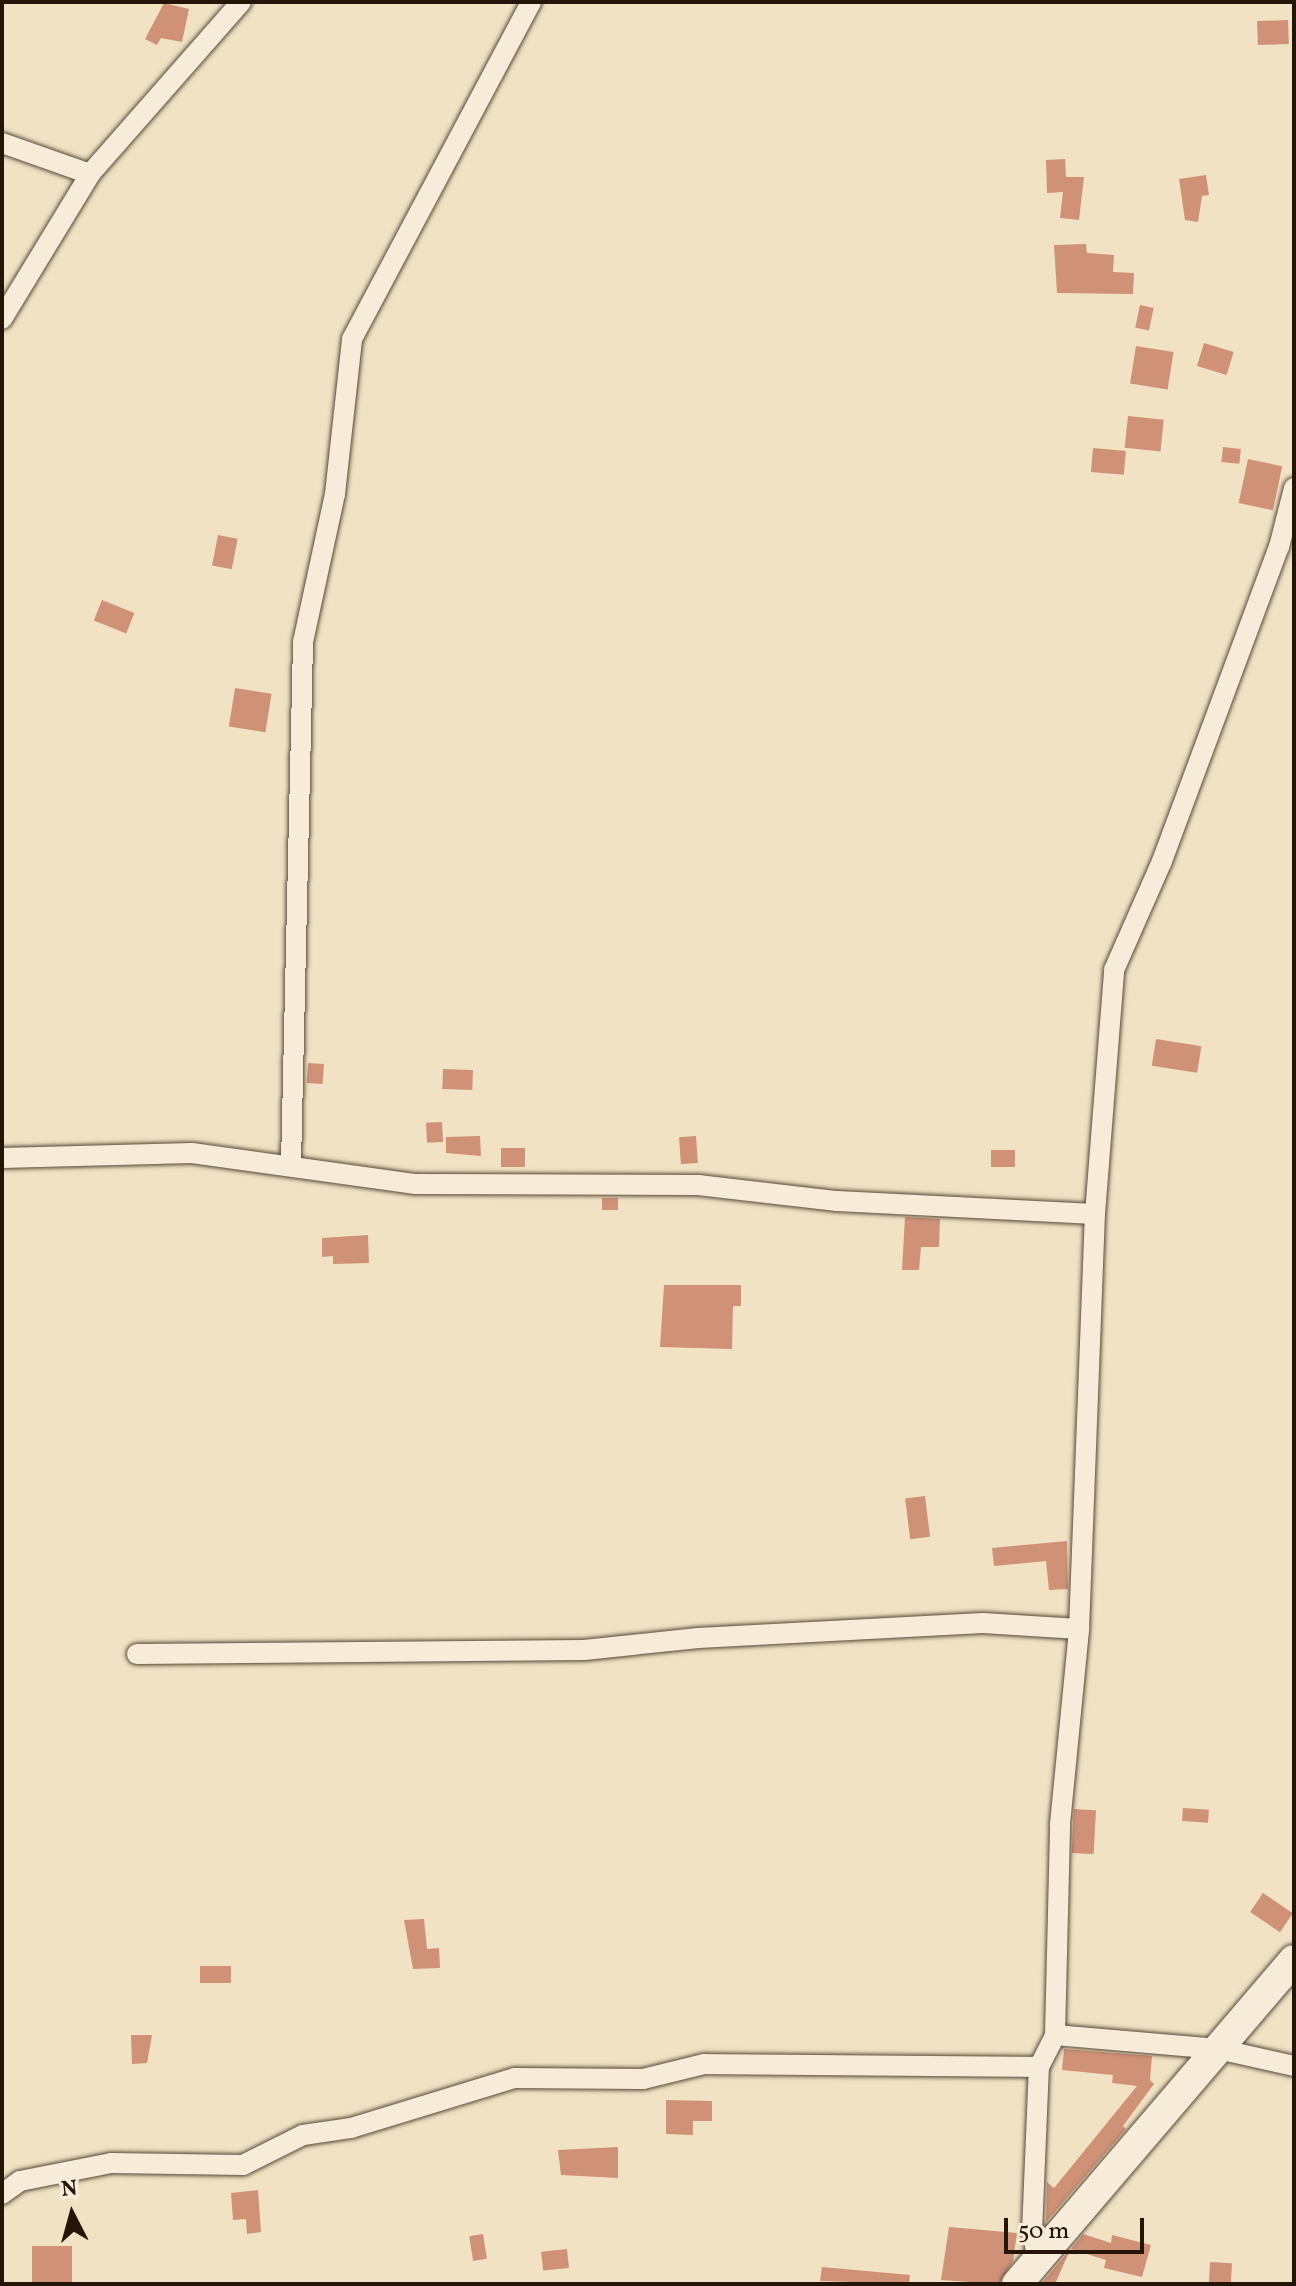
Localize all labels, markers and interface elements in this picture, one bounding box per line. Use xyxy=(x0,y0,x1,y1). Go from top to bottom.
text: N xyxy=(60,2173,79,2206)
north arrow xyxy=(32,2174,112,2254)
scale bar xyxy=(1008,2202,1148,2252)
text: 50 m xyxy=(1018,2215,1070,2249)

